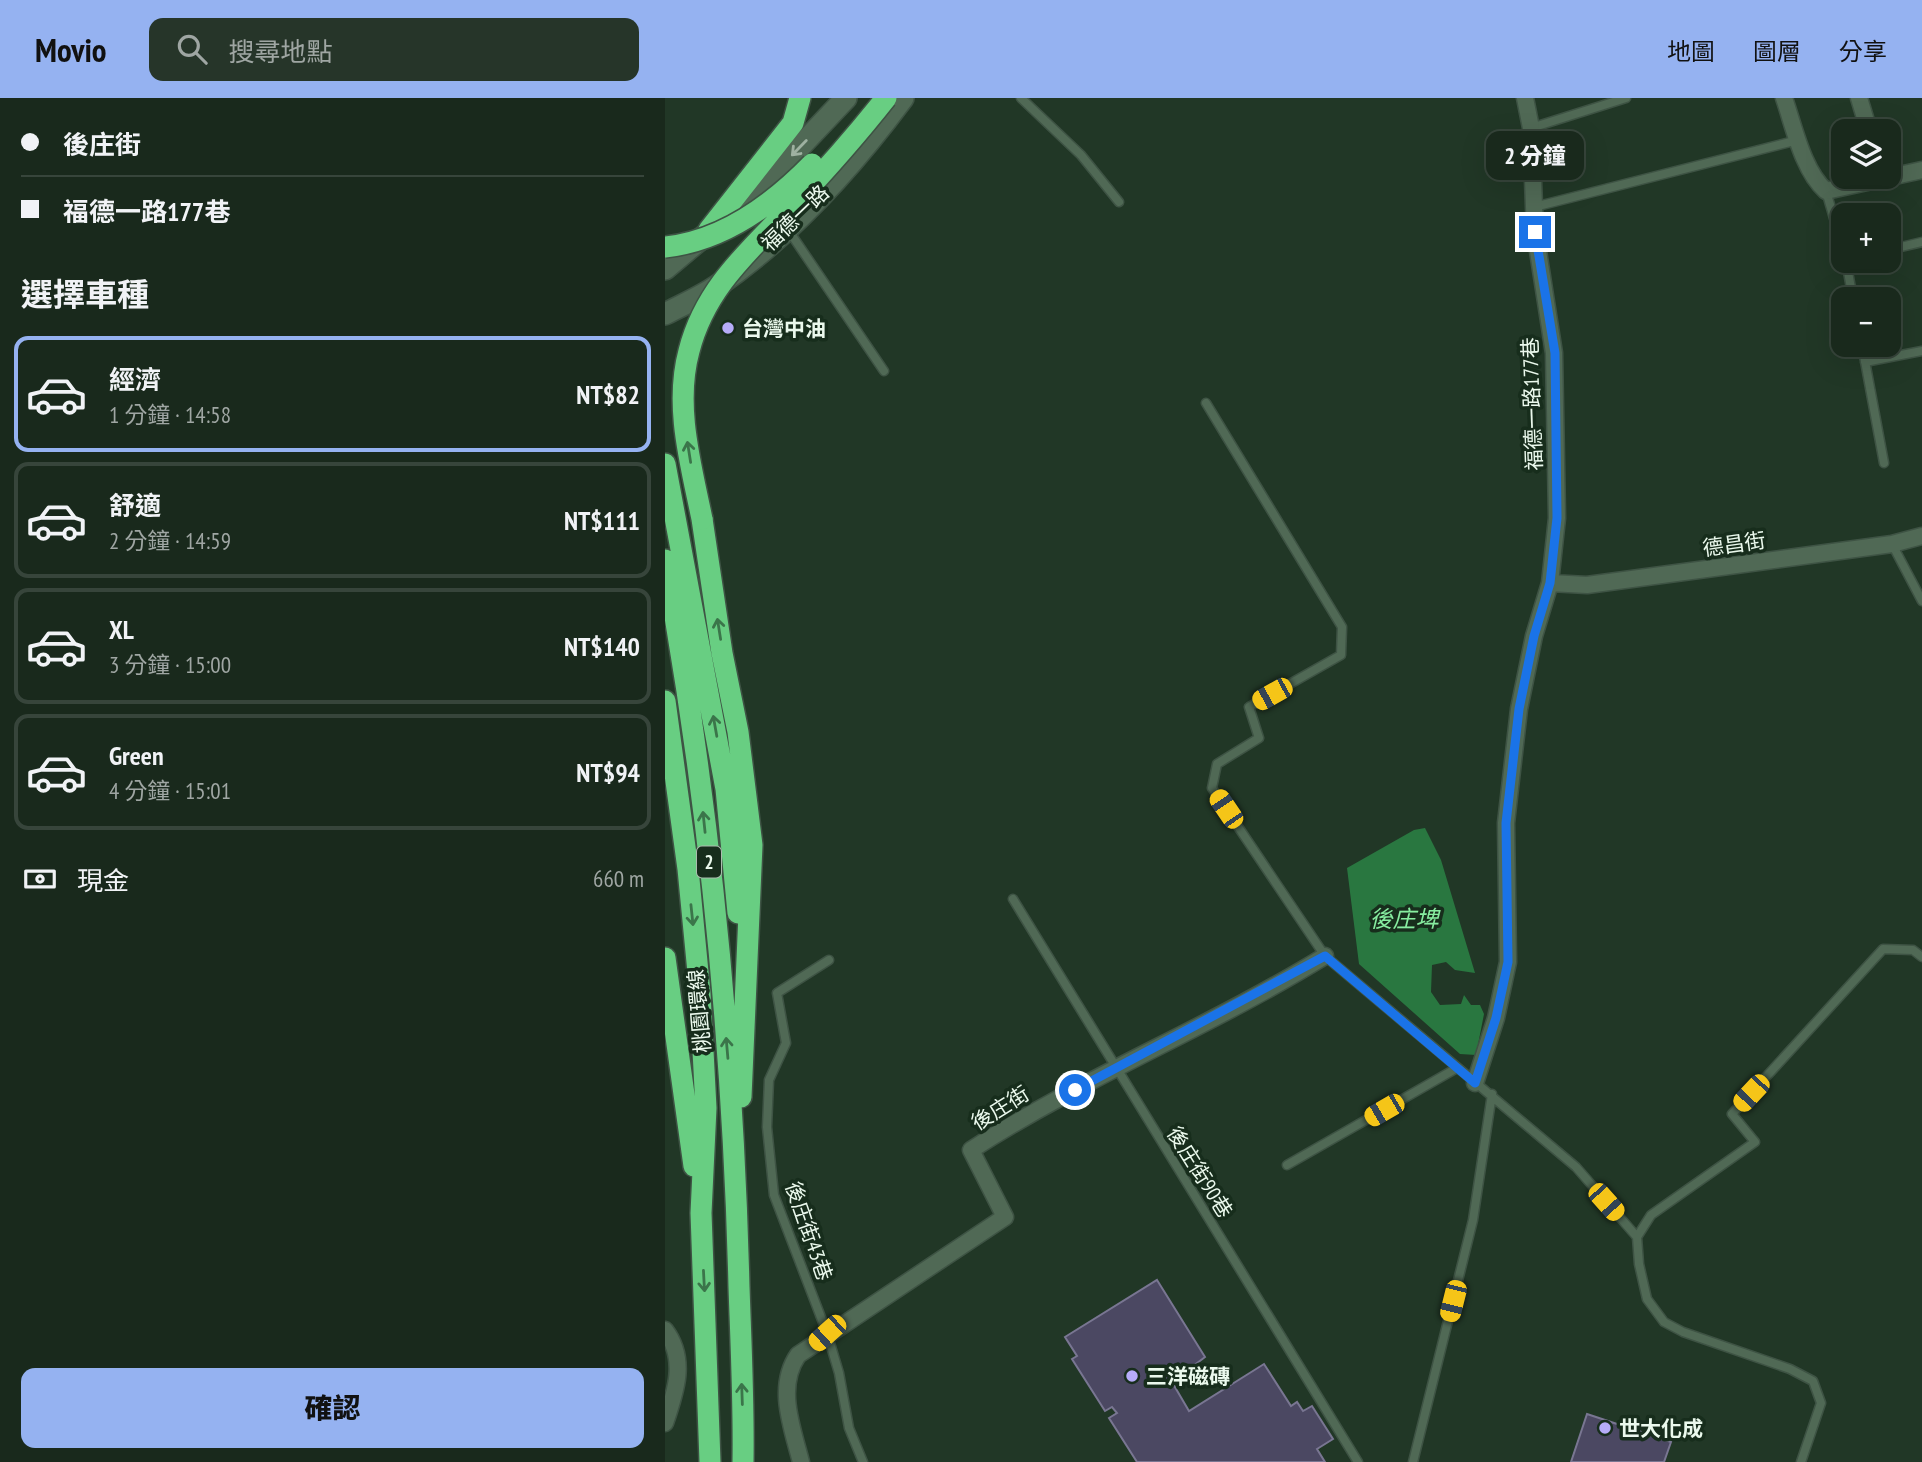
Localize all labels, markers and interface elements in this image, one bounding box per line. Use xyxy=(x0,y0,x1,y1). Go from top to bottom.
search box xyxy=(149,18,639,81)
text: Movio xyxy=(35,28,107,71)
icon: search xyxy=(173,30,211,68)
text: 搜尋地點 xyxy=(229,35,333,68)
text: 地圖 xyxy=(1667,36,1715,67)
text: 圖層 xyxy=(1753,36,1801,67)
text: 分享 xyxy=(1839,36,1887,67)
map controls xyxy=(1831,119,1901,357)
button: layers xyxy=(1831,119,1901,189)
text: 後庄街 xyxy=(63,128,141,161)
callout: 2 分鐘 xyxy=(1486,130,1584,180)
one-way arrow xyxy=(791,139,808,156)
text: 2 分鐘 xyxy=(1504,141,1566,170)
street label: 福德一路 xyxy=(755,179,835,257)
text: 福德一路177巷 xyxy=(63,195,230,228)
button: + xyxy=(1831,203,1901,273)
route end xyxy=(1519,216,1551,248)
text: 選擇車種 xyxy=(21,273,149,315)
button: − xyxy=(1831,287,1901,357)
place label: 台灣中油 xyxy=(742,315,826,342)
marker: 台灣中油 xyxy=(720,320,736,336)
street label: 福德一路177巷 xyxy=(1516,337,1548,471)
icon: car xyxy=(25,363,88,426)
text: 經濟 xyxy=(109,363,161,396)
text: NT$82 xyxy=(576,378,640,411)
text: 1 分鐘 · 14:58 xyxy=(109,400,231,429)
one-way arrow xyxy=(682,441,695,464)
icon: car xyxy=(25,489,88,552)
text: 舒適 xyxy=(109,489,161,522)
text: NT$111 xyxy=(564,504,640,537)
text: 2 分鐘 · 14:59 xyxy=(109,526,231,555)
street label: 德昌街 xyxy=(1701,526,1767,562)
text: XL xyxy=(109,613,134,646)
icon: car xyxy=(25,615,88,678)
one-way arrow xyxy=(712,618,725,641)
text: NT$140 xyxy=(564,630,640,663)
text: 3 分鐘 · 15:00 xyxy=(109,650,231,679)
car xyxy=(1249,675,1296,713)
one-way arrow xyxy=(708,715,722,738)
text: Green xyxy=(109,739,164,772)
icon: car xyxy=(25,741,88,804)
text: NT$94 xyxy=(576,756,640,789)
text: 4 分鐘 · 15:01 xyxy=(109,776,231,805)
car xyxy=(1206,786,1247,832)
one-way arrow xyxy=(698,811,711,834)
road number: 2 xyxy=(697,846,721,877)
icon: cash xyxy=(21,860,59,898)
text: 現金 xyxy=(77,864,129,897)
text: 660 m xyxy=(593,864,644,893)
one-way arrow xyxy=(686,903,699,926)
water label: 後庄埤 xyxy=(1370,904,1442,933)
street label: 桃園環線 xyxy=(682,968,716,1054)
one-way arrow xyxy=(720,1037,733,1060)
car xyxy=(1729,1070,1774,1116)
route start xyxy=(1059,1074,1091,1106)
street label: 後庄街 xyxy=(966,1080,1034,1136)
car xyxy=(1361,1090,1408,1130)
street label: 後庄街90巷 xyxy=(1161,1121,1239,1223)
street label: 後庄街43巷 xyxy=(779,1178,839,1284)
car xyxy=(1585,1179,1628,1225)
one-way arrow xyxy=(697,1270,710,1293)
car xyxy=(1438,1278,1469,1324)
car xyxy=(805,1311,850,1355)
place label: 三洋磁磚 xyxy=(1146,1363,1230,1390)
button: 確認 xyxy=(21,1368,644,1448)
marker: 三洋磁磚 xyxy=(1124,1368,1140,1384)
one-way arrow xyxy=(735,1383,749,1406)
place label: 世大化成 xyxy=(1619,1415,1703,1442)
marker: 世大化成 xyxy=(1597,1420,1613,1436)

